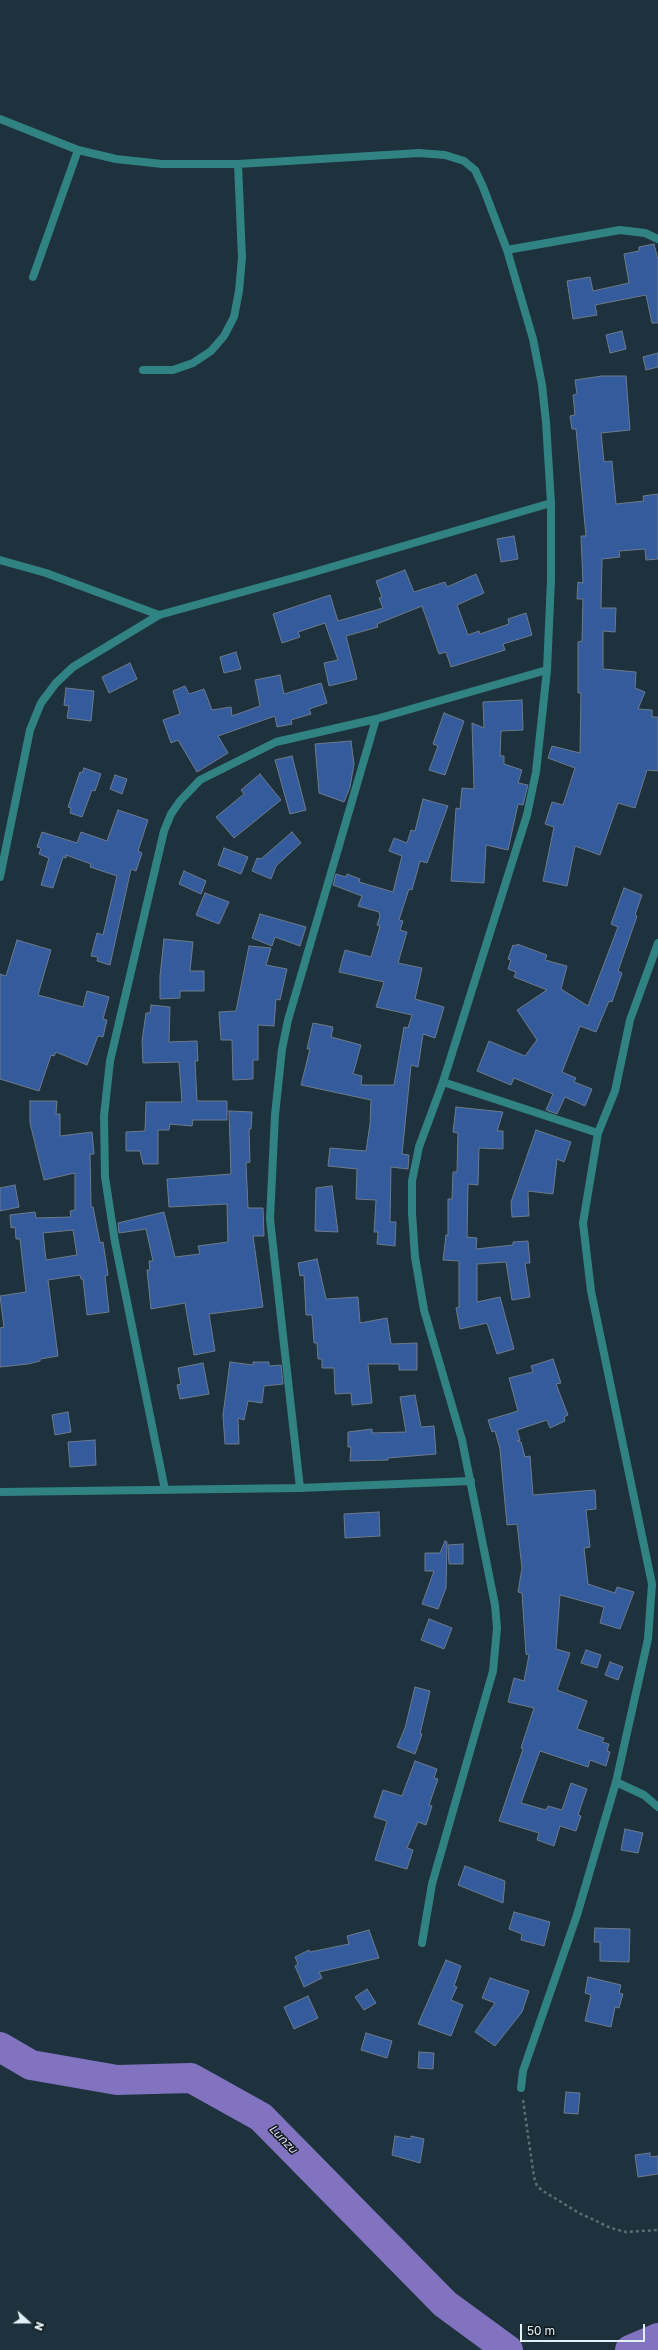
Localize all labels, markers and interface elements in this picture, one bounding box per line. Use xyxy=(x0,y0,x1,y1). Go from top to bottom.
water label: Lunzu xyxy=(266,2122,300,2156)
north arrow xyxy=(8,2302,48,2342)
scale bar xyxy=(522,2316,647,2342)
text: N xyxy=(32,2320,47,2333)
text: 50 m xyxy=(527,2323,555,2338)

